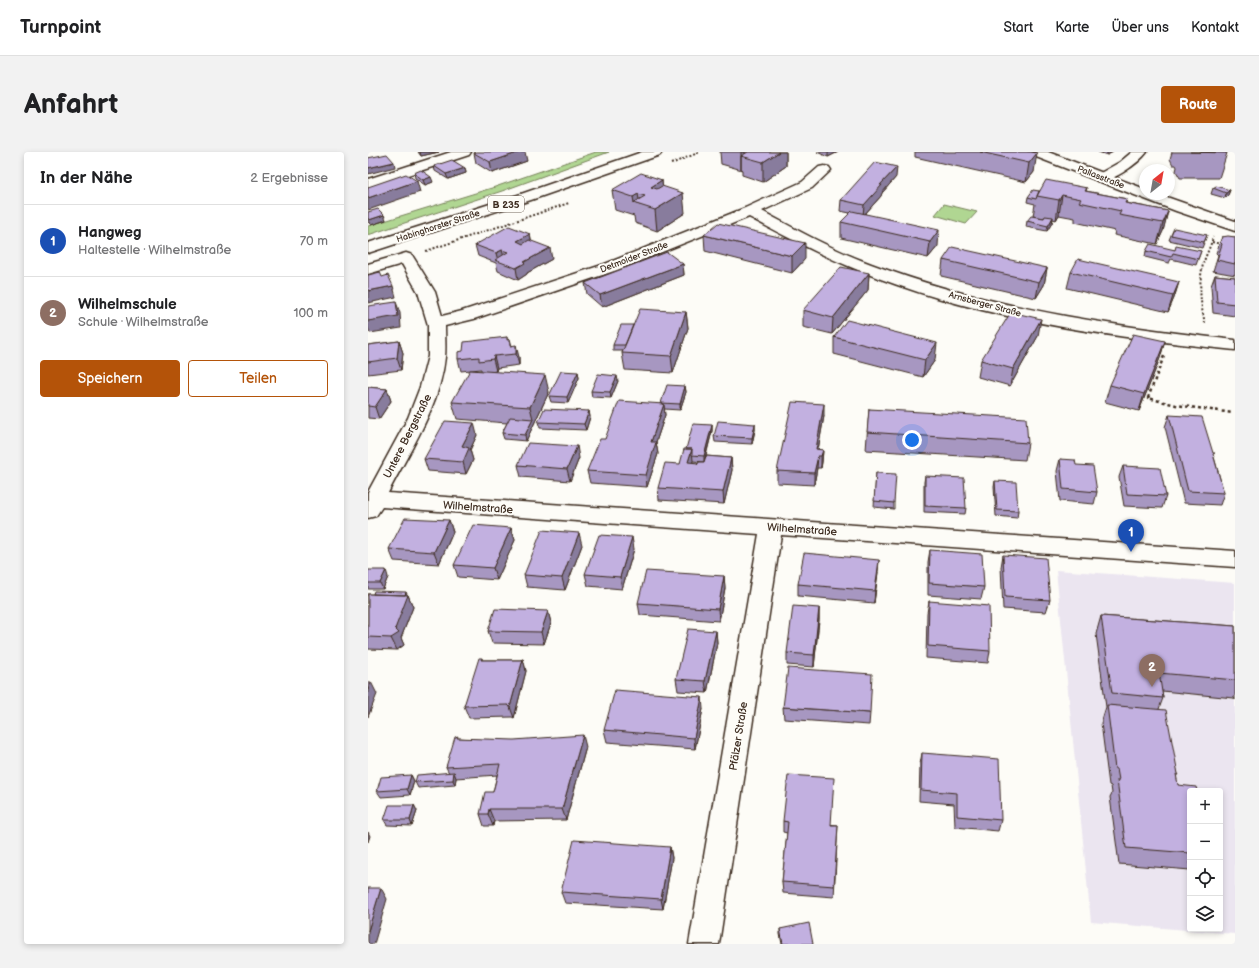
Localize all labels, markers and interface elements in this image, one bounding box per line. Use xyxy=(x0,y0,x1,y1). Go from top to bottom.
text: Turnpoint xyxy=(20,16,101,39)
text: Start xyxy=(1003,19,1033,36)
text: Karte xyxy=(1055,19,1089,36)
text: Über uns xyxy=(1111,19,1169,36)
text: Kontakt xyxy=(1191,19,1239,36)
button: Route xyxy=(1161,86,1235,123)
text: Anfahrt xyxy=(24,88,118,121)
street label: Pallasstraße xyxy=(1076,163,1127,192)
north arrow xyxy=(1139,164,1175,200)
text: In der Nähe xyxy=(40,168,133,188)
text: 2 Ergebnisse xyxy=(250,170,328,186)
road number: B 235 xyxy=(488,196,524,212)
street label: Habinghorster Straße xyxy=(395,208,482,245)
text: Hangweg xyxy=(78,223,141,242)
text: 1 xyxy=(50,233,56,249)
text: 70 m xyxy=(300,233,328,249)
street label: Detmolder Straße xyxy=(599,239,670,275)
text: Haltestelle · Wilhelmstraße xyxy=(78,242,231,258)
street label: Arnsberger Straße xyxy=(947,290,1023,320)
text: Wilhelmschule xyxy=(78,295,177,314)
text: 2 xyxy=(49,305,57,321)
text: 100 m xyxy=(293,305,328,321)
text: Schule · Wilhelmstraße xyxy=(78,314,209,330)
button: Speichern xyxy=(40,360,180,397)
button: Teilen xyxy=(188,360,328,397)
street label: Untere Bergstraße xyxy=(381,392,434,480)
your location xyxy=(902,430,922,450)
street label: Wilhelmstraße xyxy=(443,499,514,516)
pin: 1 xyxy=(1118,519,1144,552)
street label: Wilhelmstraße xyxy=(767,521,838,538)
pin: 2 xyxy=(1139,654,1165,687)
street label: Pfälzer Straße xyxy=(727,700,750,771)
map controls xyxy=(1187,788,1223,932)
button: + xyxy=(1187,788,1223,824)
button: − xyxy=(1187,824,1223,860)
button: locate xyxy=(1187,860,1223,896)
button: layers xyxy=(1187,896,1223,932)

